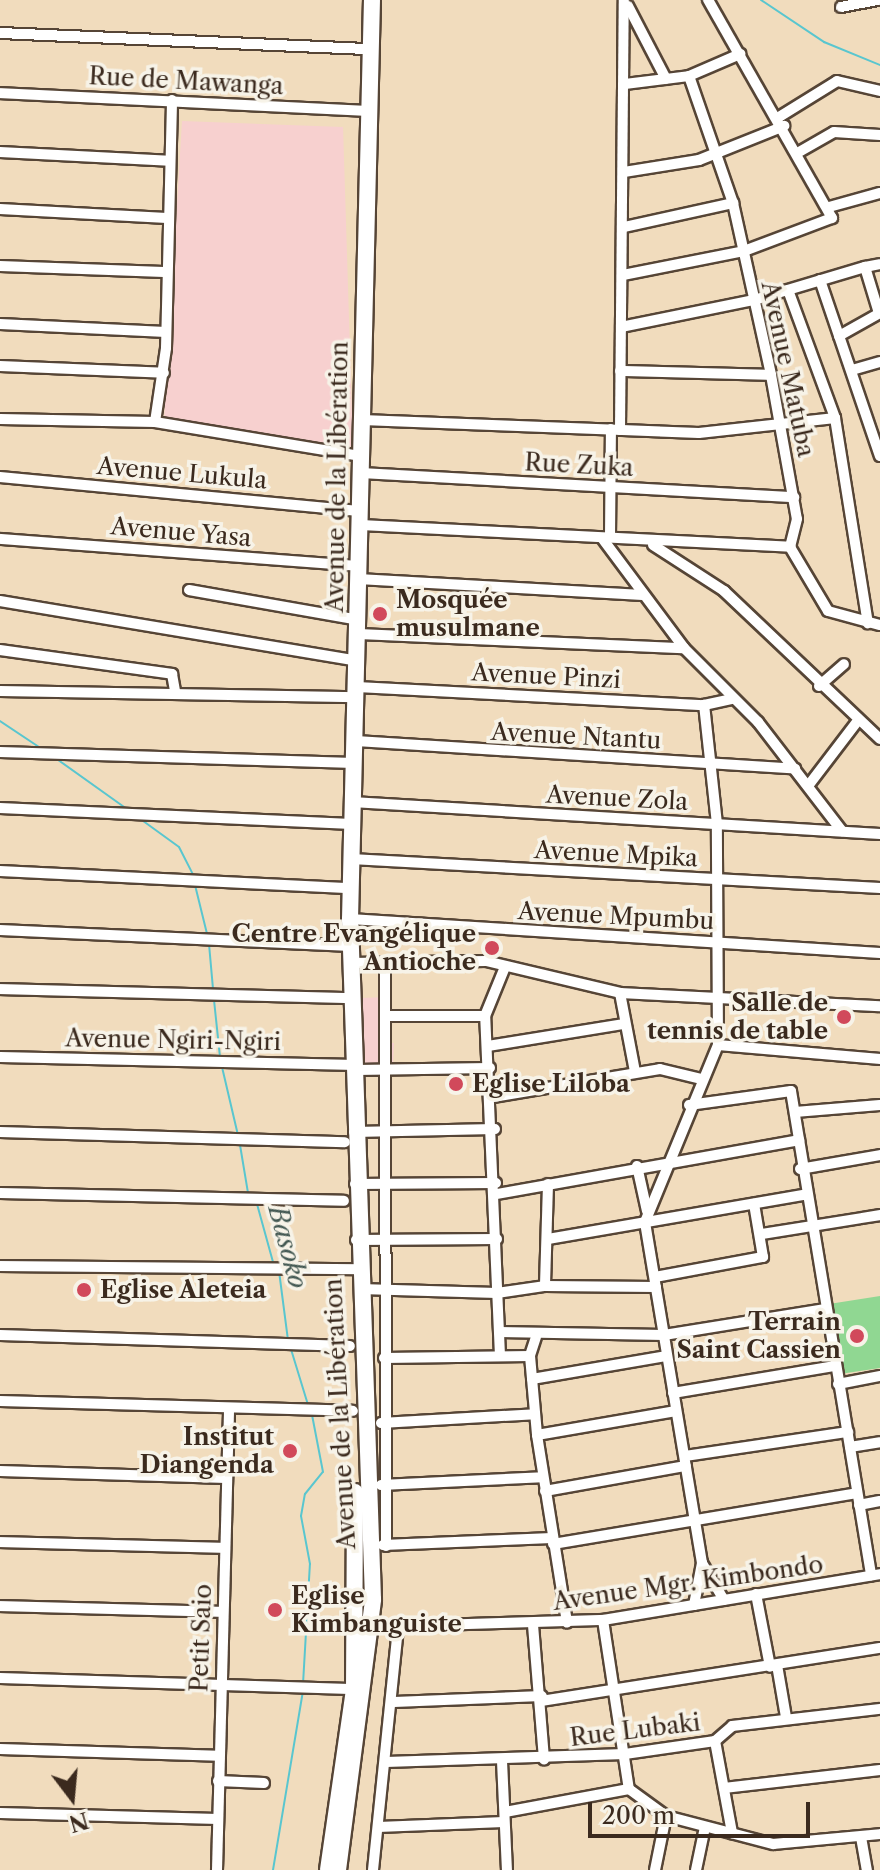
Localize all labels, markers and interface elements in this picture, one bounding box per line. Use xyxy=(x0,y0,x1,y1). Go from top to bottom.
street label: Rue de Mawanga xyxy=(88,62,284,100)
street label: Avenue Matuba xyxy=(755,279,821,459)
street label: Avenue de la Libération xyxy=(320,341,354,613)
street label: Rue Zuka xyxy=(524,448,634,482)
street label: Avenue Lukula xyxy=(96,451,268,495)
street label: Avenue Yasa xyxy=(109,511,253,553)
place label: Mosquée musulmane xyxy=(396,586,540,642)
marker: Mosquée musulmane xyxy=(371,605,389,623)
street label: Avenue Pinzi xyxy=(471,658,621,694)
street label: Avenue Ntantu xyxy=(490,717,662,755)
street label: Avenue Zola xyxy=(545,780,689,816)
street label: Avenue Mpika xyxy=(533,835,699,873)
street label: Avenue Mpumbu xyxy=(517,896,715,936)
place label: Centre Evangélique Antioche xyxy=(232,920,476,976)
marker: Centre Evangélique Antioche xyxy=(483,939,501,957)
place label: Salle de tennis de table xyxy=(647,989,828,1045)
marker: Salle de tennis de table xyxy=(835,1008,853,1026)
street label: Avenue Ngiri-Ngiri xyxy=(65,1024,281,1056)
place label: Eglise Liloba xyxy=(472,1070,630,1098)
marker: Eglise Liloba xyxy=(447,1075,465,1093)
water label: Basoko xyxy=(261,1202,313,1292)
place label: Eglise Aleteia xyxy=(100,1276,267,1304)
street label: Avenue de la Libération xyxy=(319,1278,361,1550)
marker: Eglise Aleteia xyxy=(75,1281,93,1299)
place label: Terrain Saint Cassien xyxy=(676,1308,841,1364)
marker: Terrain Saint Cassien xyxy=(848,1327,866,1345)
place label: Institut Diangenda xyxy=(140,1423,274,1479)
marker: Institut Diangenda xyxy=(281,1442,299,1460)
street label: Avenue Mgr. Kimbondo xyxy=(551,1550,825,1616)
place label: Eglise Kimbanguiste xyxy=(291,1582,462,1638)
street label: Petit Saio xyxy=(185,1583,217,1693)
marker: Eglise Kimbanguiste xyxy=(266,1601,284,1619)
street label: Rue Lubaki xyxy=(568,1708,702,1752)
north arrow xyxy=(32,1758,112,1838)
scale bar xyxy=(592,1786,814,1836)
text: 200 m xyxy=(602,1801,675,1830)
text: N xyxy=(66,1806,92,1837)

